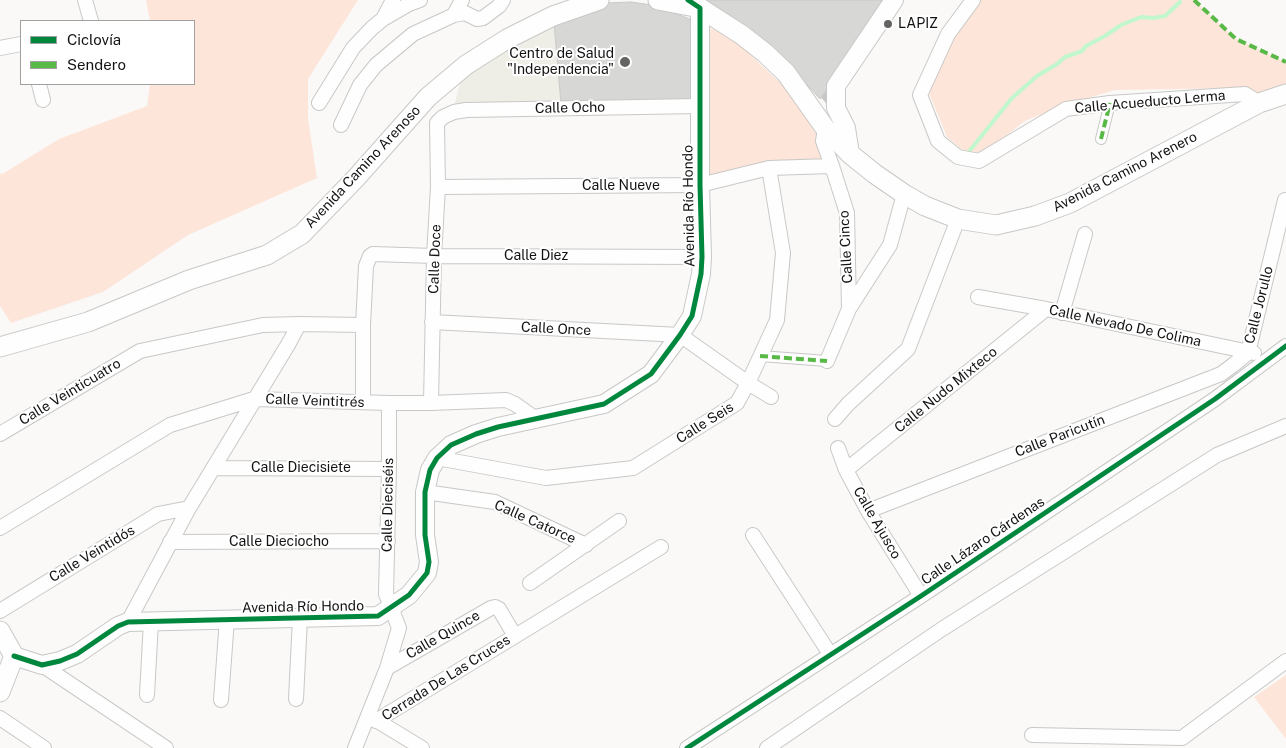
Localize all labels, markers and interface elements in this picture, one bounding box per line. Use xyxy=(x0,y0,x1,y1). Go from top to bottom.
place label: LAPIZ xyxy=(898,16,938,32)
marker: LAPIZ xyxy=(882,18,894,30)
legend xyxy=(20,20,195,85)
text: Ciclovía xyxy=(67,31,121,48)
place label: Centro de Salud "Independencia" xyxy=(507,46,614,78)
marker: Centro de Salud "Independencia" xyxy=(618,55,632,69)
text: Sendero xyxy=(67,56,126,73)
street label: Calle Acueducto Lerma xyxy=(1074,87,1226,117)
street label: Calle Ocho xyxy=(535,99,605,117)
street label: Avenida Camino Arenoso xyxy=(302,102,424,232)
street label: Avenida Camino Arenero xyxy=(1050,128,1200,216)
street label: Avenida Río Hondo xyxy=(680,145,698,267)
street label: Calle Nueve xyxy=(582,178,660,194)
street label: Calle Cinco xyxy=(836,210,856,284)
street label: Calle Doce xyxy=(425,224,445,294)
street label: Calle Diez xyxy=(504,248,568,264)
street label: Calle Jorullo xyxy=(1241,264,1277,346)
street label: Calle Nevado De Colima xyxy=(1047,302,1203,350)
street label: Calle Once xyxy=(520,319,592,339)
street label: Calle Nudo Mixteco xyxy=(891,344,1001,436)
street label: Calle Veinticuatro xyxy=(16,355,124,429)
street label: Calle Veintitrés xyxy=(265,391,365,411)
street label: Calle Seis xyxy=(673,399,737,447)
street label: Calle Paricutín xyxy=(1013,411,1107,461)
street label: Calle Dieciséis xyxy=(379,458,397,552)
street label: Calle Diecisiete xyxy=(251,460,351,476)
street label: Calle Ajusco xyxy=(850,484,904,562)
street label: Calle Lázaro Cárdenas xyxy=(918,493,1048,589)
street label: Calle Catorce xyxy=(492,497,578,547)
street label: Calle Veintidós xyxy=(46,522,138,586)
street label: Calle Dieciocho xyxy=(229,534,329,550)
street label: Avenida Río Hondo xyxy=(242,598,364,616)
street label: Calle Quince xyxy=(403,607,483,663)
street label: Cerrada De Las Cruces xyxy=(379,632,513,724)

